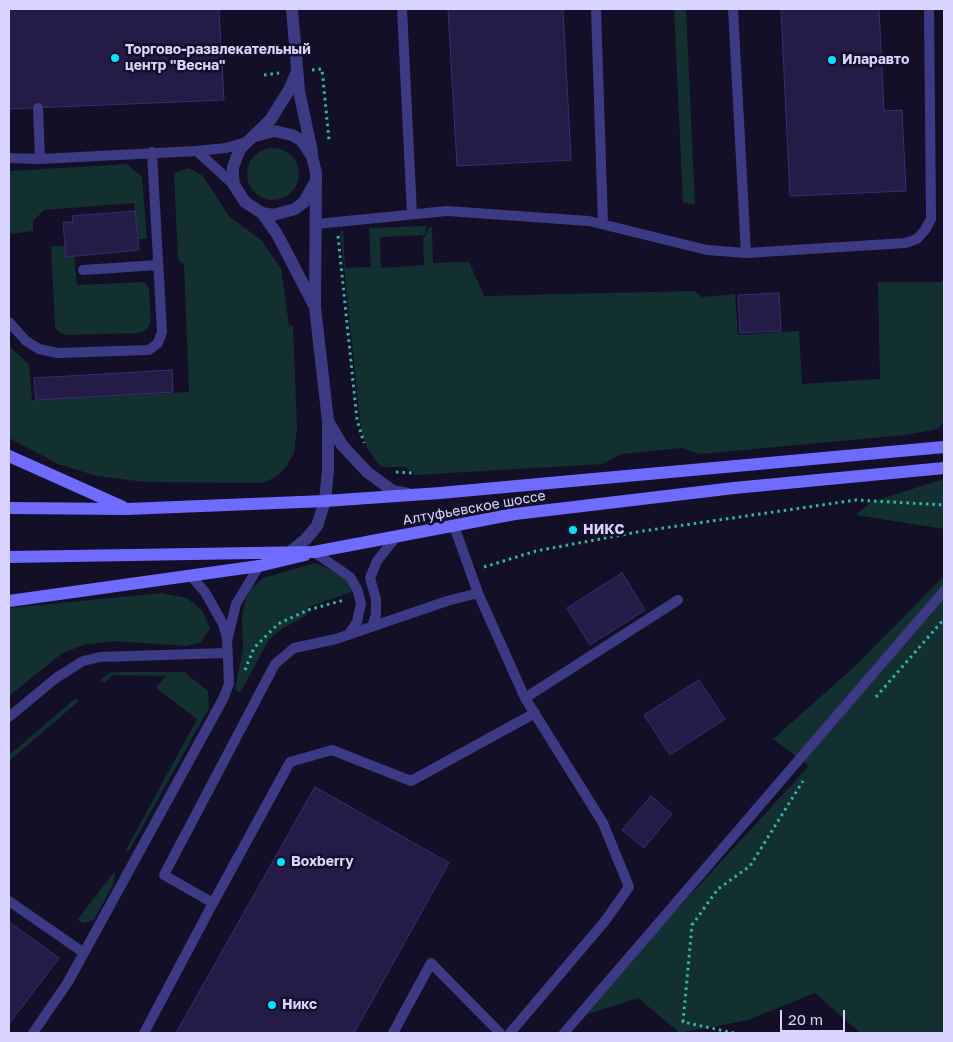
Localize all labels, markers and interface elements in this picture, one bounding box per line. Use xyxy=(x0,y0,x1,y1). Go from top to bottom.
place label: Торгово-развлекательный центр "Весна" xyxy=(125,42,311,74)
marker: Торгово-развлекательный центр "Весна" xyxy=(109,52,121,64)
place label: Иларавто xyxy=(842,52,909,68)
marker: Иларавто xyxy=(826,54,838,66)
street label: Алтуфьевское шоссе xyxy=(401,487,547,529)
place label: НИКС xyxy=(583,522,624,538)
marker: НИКС xyxy=(567,524,579,536)
place label: Boxberry xyxy=(291,854,354,870)
marker: Boxberry xyxy=(275,856,287,868)
place label: Никс xyxy=(282,997,317,1013)
marker: Никс xyxy=(266,999,278,1011)
scale bar xyxy=(783,1000,848,1032)
text: 20 m xyxy=(788,1010,823,1028)

